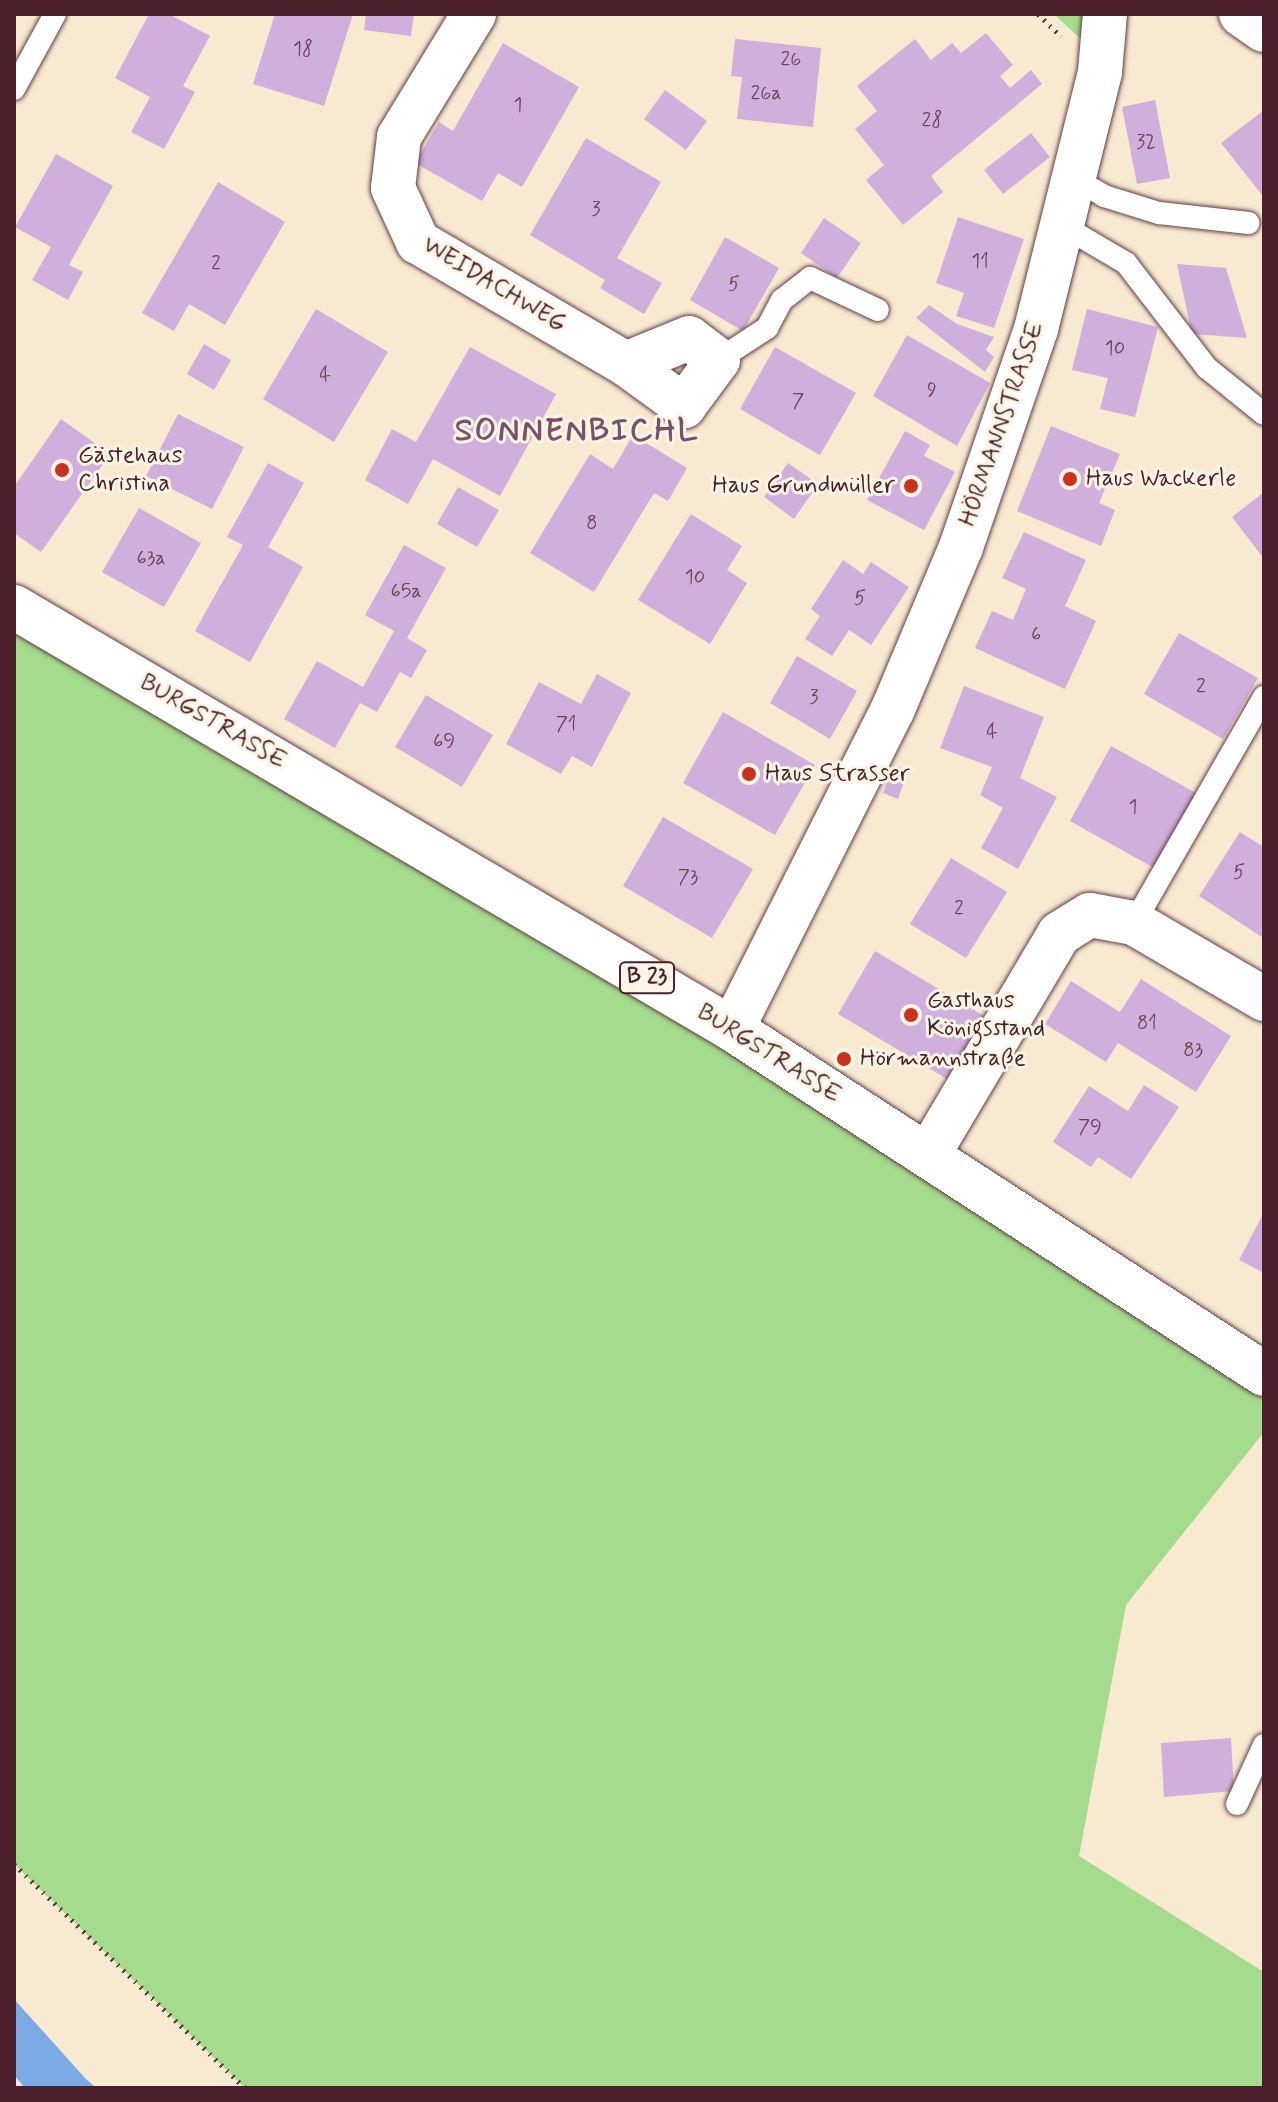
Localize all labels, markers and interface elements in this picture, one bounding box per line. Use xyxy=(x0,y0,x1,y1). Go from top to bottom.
house number: 18 xyxy=(293,37,313,61)
house number: 26 xyxy=(781,47,801,71)
house number: 26a xyxy=(750,81,782,105)
house number: 1 xyxy=(514,93,522,117)
house number: 28 xyxy=(922,108,942,132)
house number: 32 xyxy=(1136,130,1156,154)
house number: 3 xyxy=(591,197,601,221)
street label: WEIDACHWEG xyxy=(417,231,571,339)
house number: 11 xyxy=(971,249,989,273)
house number: 2 xyxy=(211,251,221,275)
house number: 5 xyxy=(728,272,740,296)
street label: HÖRMANNSTRASSE xyxy=(953,318,1051,530)
house number: 10 xyxy=(1105,336,1125,360)
house number: 4 xyxy=(319,363,331,387)
house number: 9 xyxy=(927,378,937,402)
house number: 7 xyxy=(792,389,804,413)
district label: SONNENBICHL xyxy=(459,412,695,450)
place label: Gästehaus Christina xyxy=(78,442,183,498)
marker: Gästehaus Christina xyxy=(53,461,71,479)
place label: Haus Wackerle xyxy=(1086,465,1235,493)
marker: Haus Wackerle xyxy=(1061,470,1079,488)
place label: Haus Grundmüller xyxy=(706,472,895,500)
marker: Haus Grundmüller xyxy=(902,477,920,495)
house number: 8 xyxy=(586,511,598,535)
house number: 63a xyxy=(137,546,165,570)
house number: 10 xyxy=(685,565,705,589)
house number: 65a xyxy=(390,579,422,603)
house number: 5 xyxy=(854,586,866,610)
house number: 6 xyxy=(1031,622,1041,646)
street label: BURGSTRASSE xyxy=(135,668,291,776)
house number: 2 xyxy=(1196,674,1206,698)
house number: 3 xyxy=(809,685,819,709)
house number: 71 xyxy=(556,712,576,736)
house number: 4 xyxy=(986,720,998,744)
house number: 69 xyxy=(433,729,455,753)
place label: Haus Strasser xyxy=(765,760,908,788)
marker: Haus Strasser xyxy=(740,765,758,783)
house number: 1 xyxy=(1129,795,1137,819)
house number: 5 xyxy=(1233,860,1245,884)
house number: 73 xyxy=(678,865,698,889)
house number: 2 xyxy=(954,896,964,920)
road number: B 23 xyxy=(619,960,675,996)
place label: Gasthaus Königsstand xyxy=(927,987,1045,1043)
street label: BURGSTRASSE xyxy=(692,998,846,1110)
marker: Gasthaus Königsstand xyxy=(902,1006,920,1024)
house number: 81 xyxy=(1137,1011,1157,1035)
house number: 83 xyxy=(1183,1038,1203,1062)
place label: Hörmannstraße xyxy=(860,1045,1025,1073)
marker: Hörmannstraße xyxy=(835,1050,853,1068)
house number: 79 xyxy=(1078,1115,1102,1139)

